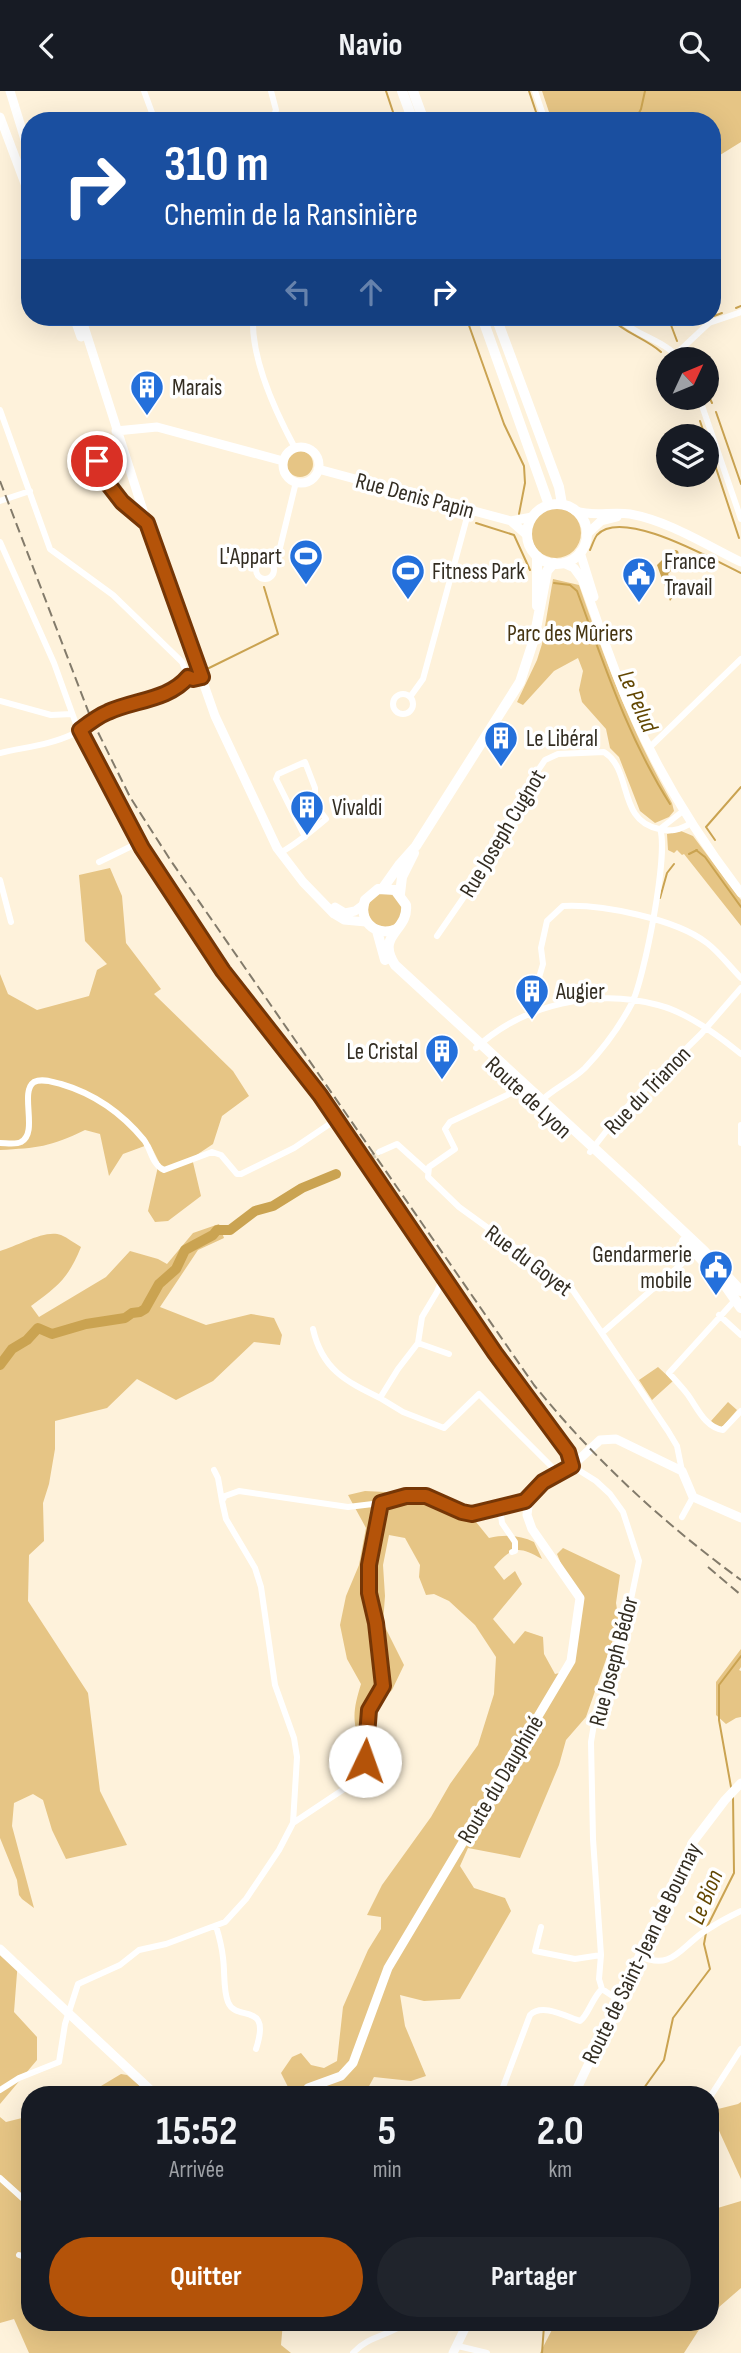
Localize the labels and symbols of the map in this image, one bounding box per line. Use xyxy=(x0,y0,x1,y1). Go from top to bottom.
north arrow xyxy=(656,347,719,409)
building icon: Marais xyxy=(128,368,166,417)
place label: Marais xyxy=(172,374,222,402)
pin xyxy=(67,431,127,491)
street label: Rue Denis Papin xyxy=(352,467,477,525)
sports icon: L'Appart xyxy=(287,537,325,586)
place label: L'Appart xyxy=(219,543,282,571)
place label: France Travail xyxy=(664,548,716,602)
sports icon: Fitness Park xyxy=(389,552,427,601)
public building icon: France Travail xyxy=(620,555,658,604)
place label: Fitness Park xyxy=(432,558,525,586)
park label: Parc des Mûriers xyxy=(507,620,633,648)
water label: Le Pelud xyxy=(611,666,664,738)
building icon: Le Libéral xyxy=(482,719,520,768)
place label: Le Libéral xyxy=(526,725,598,753)
street label: Rue Joseph Cugnot xyxy=(454,765,552,903)
building icon: Vivaldi xyxy=(288,788,326,837)
place label: Vivaldi xyxy=(332,794,382,822)
building icon: Augier xyxy=(513,972,551,1021)
place label: Augier xyxy=(555,978,605,1006)
building icon: Le Cristal xyxy=(423,1032,461,1081)
place label: Le Cristal xyxy=(347,1038,418,1066)
street label: Rue du Trianon xyxy=(599,1040,697,1141)
street label: Route de Lyon xyxy=(479,1051,577,1145)
street label: Rue du Goyet xyxy=(479,1219,577,1303)
place label: Gendarmerie mobile xyxy=(592,1241,692,1295)
public building icon: Gendarmerie mobile xyxy=(697,1248,735,1297)
street label: Rue Joseph Bédor xyxy=(583,1593,645,1729)
street label: Route du Dauphiné xyxy=(452,1710,550,1849)
position arrow xyxy=(328,1724,402,1798)
street label: Route de Saint-Jean de Bournay xyxy=(576,1838,708,2069)
water label: Le Bion xyxy=(681,1866,729,1929)

